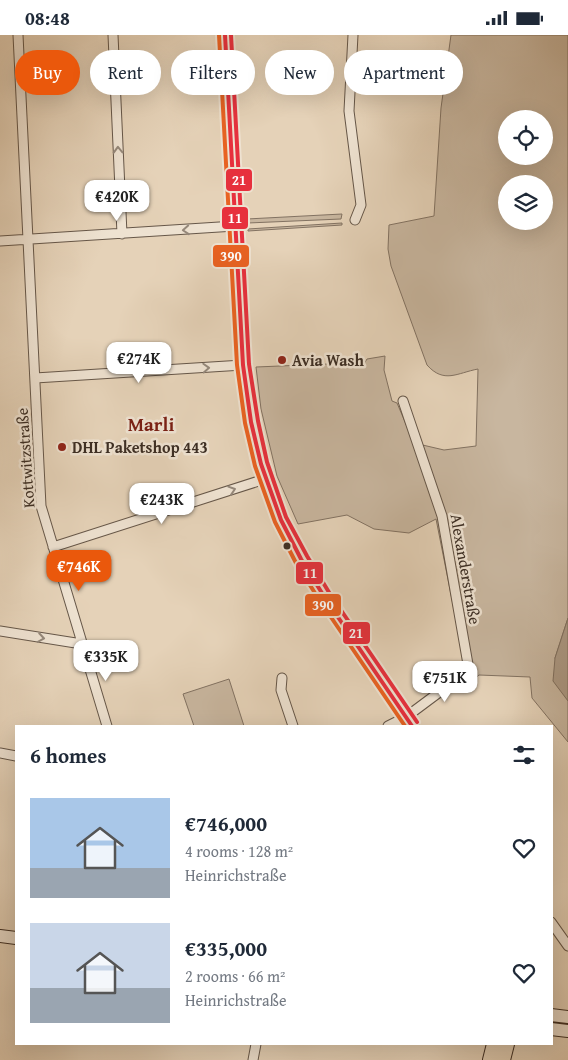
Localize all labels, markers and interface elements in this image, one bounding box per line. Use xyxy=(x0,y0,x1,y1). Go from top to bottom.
text: 08:48 xyxy=(25,4,70,32)
chip: Buy xyxy=(15,50,80,95)
chip: Rent xyxy=(90,50,161,95)
chip: Filters xyxy=(171,50,255,95)
chip: New xyxy=(265,50,334,95)
chip: Apartment xyxy=(344,50,463,95)
map controls xyxy=(498,110,553,230)
button: locate xyxy=(498,110,553,165)
one-way arrow xyxy=(113,146,124,154)
line badge: 21 xyxy=(225,168,253,192)
text: 21 xyxy=(232,170,246,190)
button: layers xyxy=(498,175,553,230)
pin: €420K xyxy=(82,179,152,222)
text: €420K xyxy=(95,184,139,208)
line badge: 11 xyxy=(221,206,249,230)
text: 11 xyxy=(228,208,242,228)
one-way arrow xyxy=(182,224,190,235)
line badge: 390 xyxy=(212,244,250,268)
text: 390 xyxy=(220,246,242,266)
pin: €274K xyxy=(104,341,174,384)
text: €274K xyxy=(117,346,161,370)
place label: Avia Wash xyxy=(292,348,364,372)
marker: Avia Wash xyxy=(276,354,288,366)
one-way arrow xyxy=(202,362,210,373)
street label: Kottwitzstraße xyxy=(10,407,40,509)
district label: Marli xyxy=(128,410,174,438)
place label: DHL Paketshop 443 xyxy=(72,435,208,459)
marker: DHL Paketshop 443 xyxy=(56,441,68,453)
pin: €243K xyxy=(127,483,197,525)
one-way arrow xyxy=(228,485,236,495)
text: €243K xyxy=(140,487,184,511)
street label: Alexanderstraße xyxy=(444,512,488,626)
unlabelled marker xyxy=(282,541,292,551)
pin: €746K xyxy=(44,549,114,592)
text: €746K xyxy=(57,554,101,578)
line badge: 11 xyxy=(295,561,324,585)
text: 11 xyxy=(303,563,317,583)
line badge: 390 xyxy=(304,593,342,617)
text: 390 xyxy=(312,595,334,615)
line badge: 21 xyxy=(342,621,371,645)
text: 21 xyxy=(349,623,363,643)
one-way arrow xyxy=(36,632,45,642)
pin: €335K xyxy=(71,639,141,682)
text: €335K xyxy=(84,644,128,668)
pin: €751K xyxy=(410,661,480,703)
text: €751K xyxy=(423,665,467,689)
text: 6 homes xyxy=(30,740,106,771)
icon: filters xyxy=(510,741,538,769)
text: €746,000 xyxy=(185,808,267,839)
icon: home xyxy=(70,818,130,878)
icon: heart xyxy=(510,834,538,862)
text: 4 rooms · 128 m² xyxy=(185,839,293,863)
text: Heinrichstraße xyxy=(185,863,286,887)
text: €335,000 xyxy=(185,933,267,964)
icon: home xyxy=(70,943,130,1003)
icon: heart xyxy=(510,959,538,987)
text: 2 rooms · 66 m² xyxy=(185,964,285,988)
text: Heinrichstraße xyxy=(185,988,286,1012)

